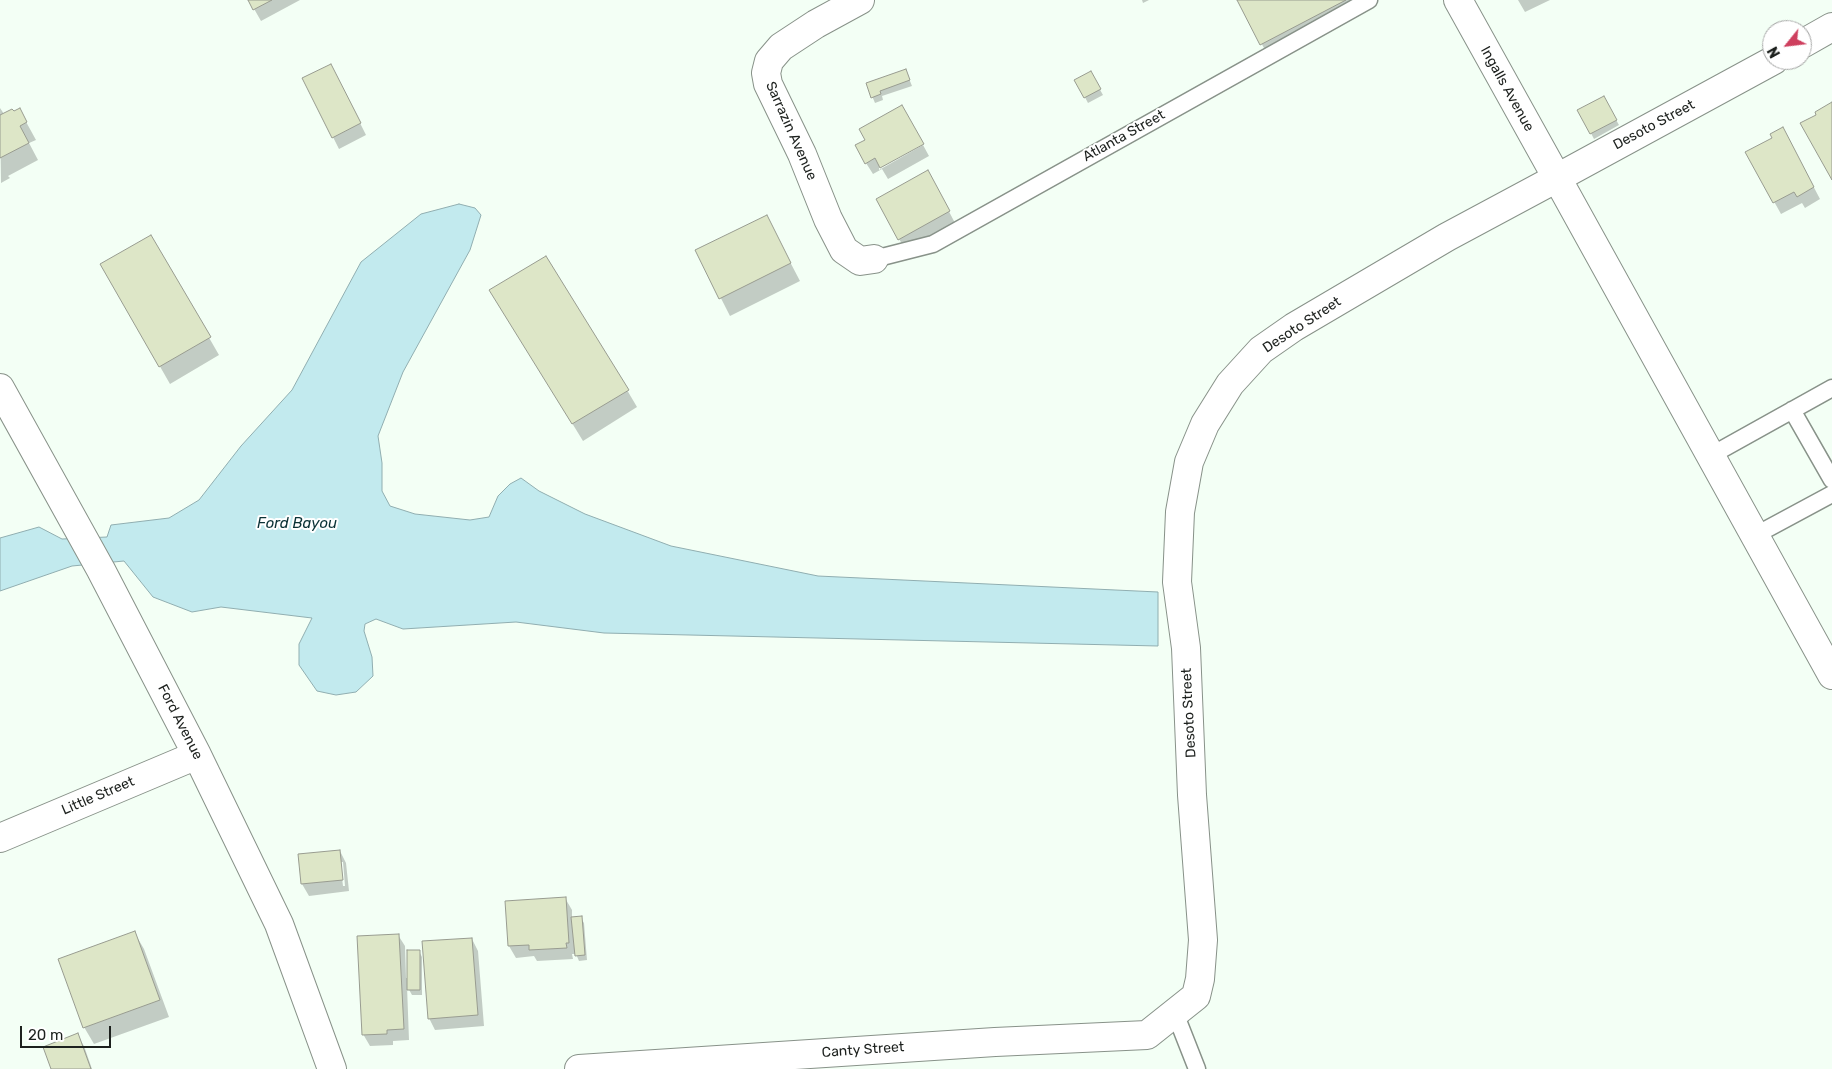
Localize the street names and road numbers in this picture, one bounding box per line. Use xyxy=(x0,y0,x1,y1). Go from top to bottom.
street label: Ingalls Avenue xyxy=(1477,43,1537,135)
street label: Sarrazin Avenue xyxy=(762,79,820,183)
street label: Desoto Street xyxy=(1610,96,1698,154)
street label: Atlanta Street xyxy=(1080,107,1168,165)
street label: Desoto Street xyxy=(1260,293,1344,357)
street label: Desoto Street xyxy=(1178,668,1200,758)
street label: Ford Avenue xyxy=(154,682,206,762)
street label: Little Street xyxy=(59,773,137,819)
street label: Canty Street xyxy=(821,1039,905,1061)

